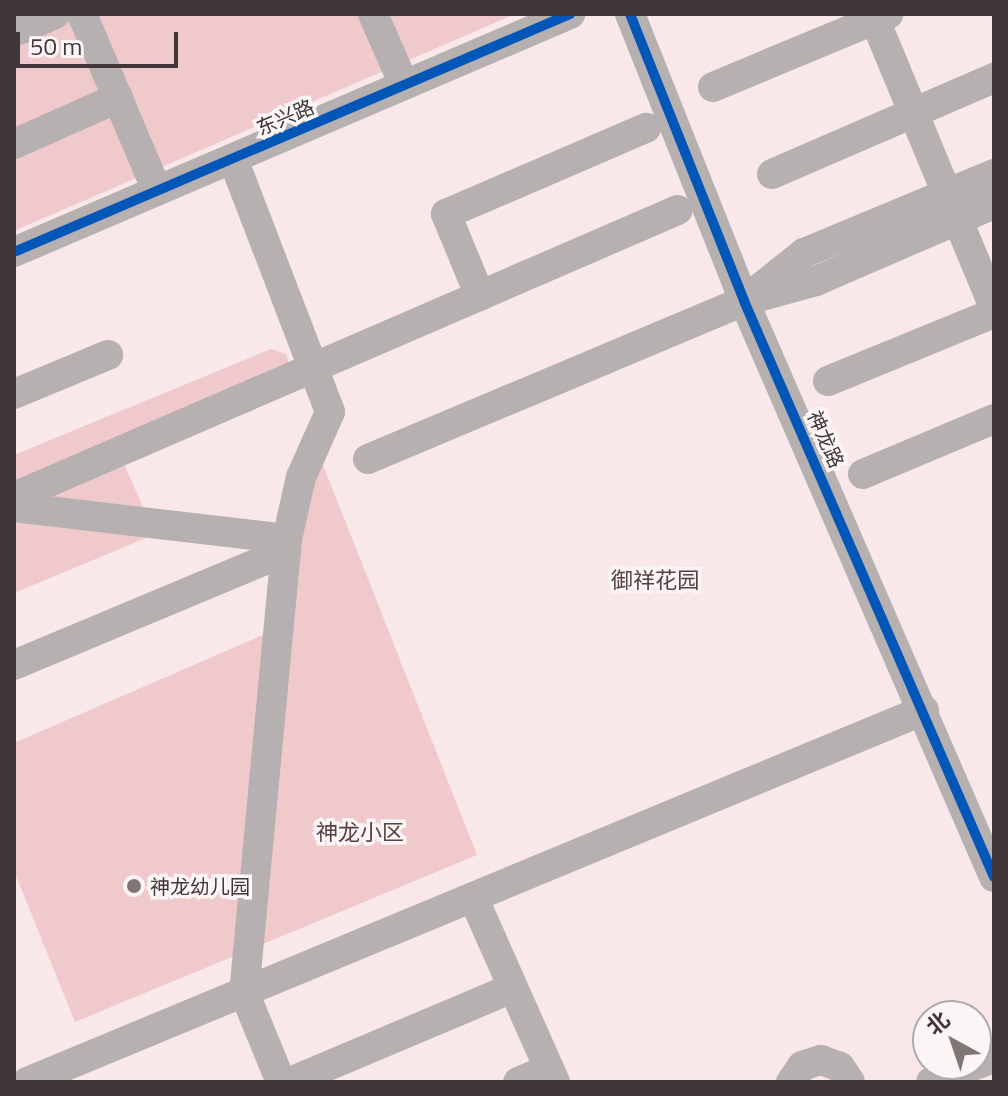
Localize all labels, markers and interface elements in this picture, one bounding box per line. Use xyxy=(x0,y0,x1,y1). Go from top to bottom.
scale bar xyxy=(20,16,182,66)
text: 50 m xyxy=(30,28,82,64)
street label: 东兴路 xyxy=(253,94,317,140)
street label: 神龙路 xyxy=(803,407,849,471)
district label: 御祥花园 xyxy=(611,568,699,594)
district label: 神龙小区 xyxy=(316,820,404,846)
place label: 神龙幼儿园 xyxy=(150,874,250,898)
marker: 神龙幼儿园 xyxy=(125,877,143,895)
north arrow xyxy=(912,1000,992,1080)
text: 北 xyxy=(918,1003,957,1043)

